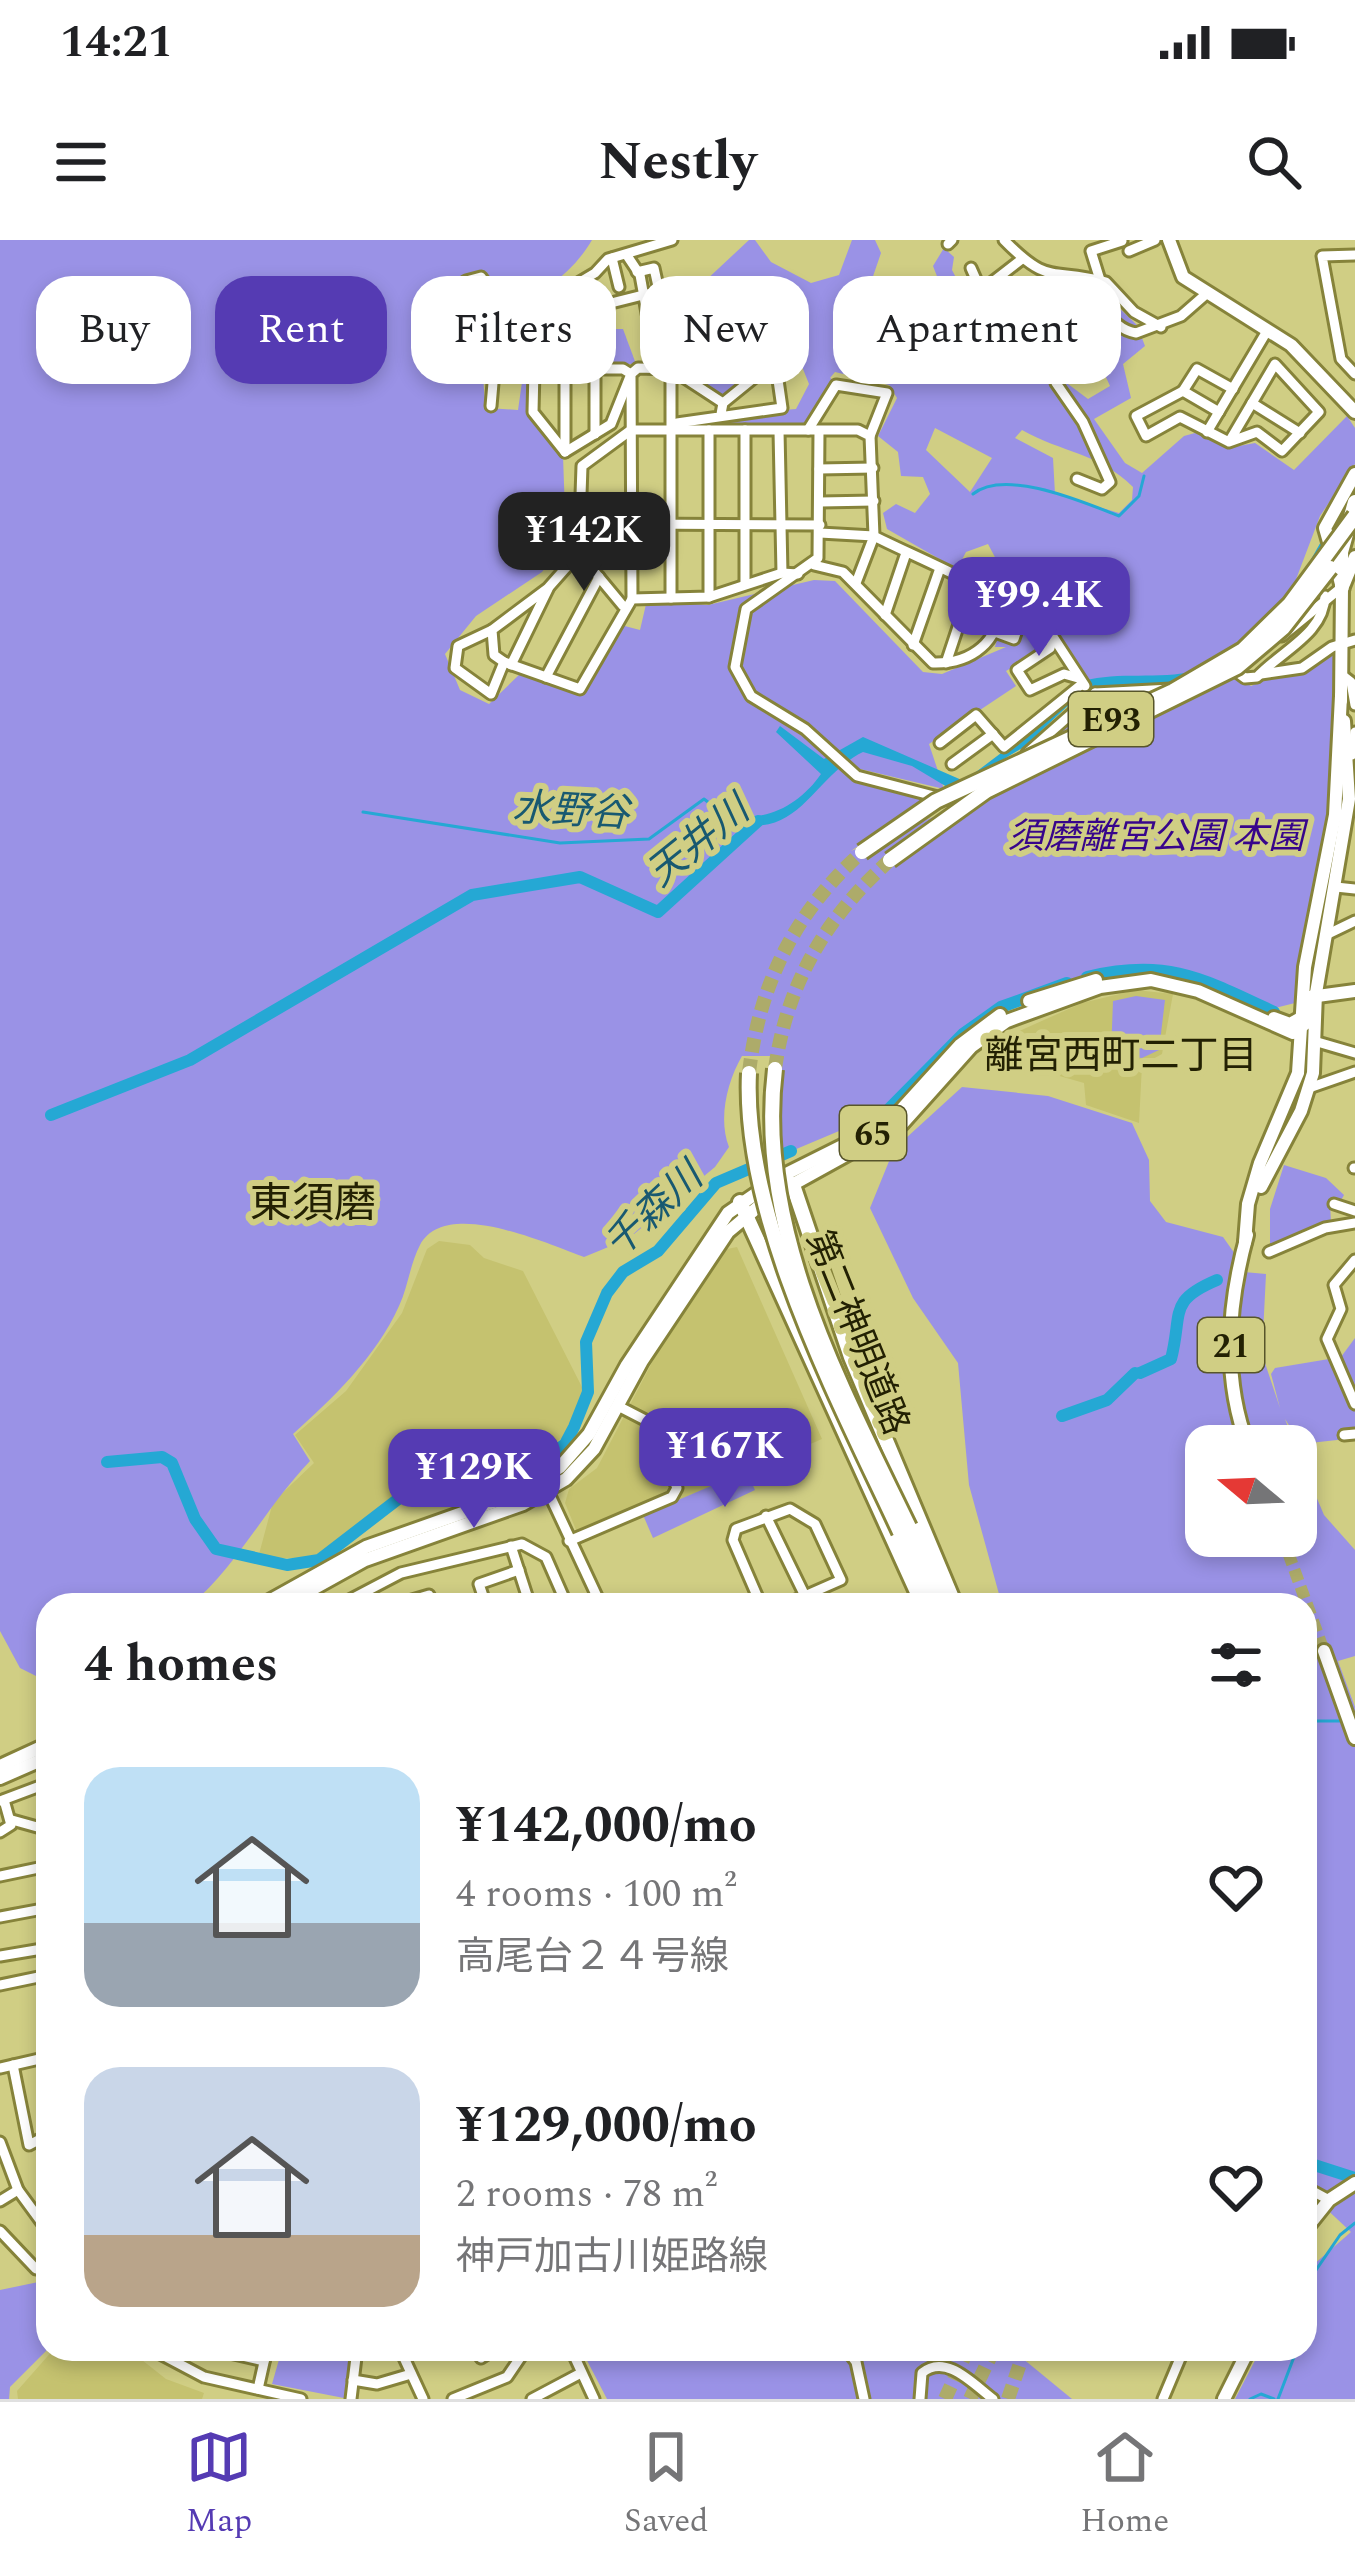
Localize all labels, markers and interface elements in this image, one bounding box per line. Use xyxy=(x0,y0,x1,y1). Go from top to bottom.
text: 14:21 xyxy=(60,8,173,77)
text: Nestly xyxy=(598,121,757,203)
icon: menu xyxy=(48,129,114,195)
icon: search xyxy=(1241,129,1307,195)
chip: Buy xyxy=(36,276,191,384)
chip: Rent xyxy=(215,276,387,384)
chip: Filters xyxy=(411,276,616,384)
chip: New xyxy=(640,276,809,384)
chip: Apartment xyxy=(833,276,1121,384)
pin: ¥142K xyxy=(500,492,668,594)
text: ¥142K xyxy=(525,501,643,560)
pin: ¥99.4K xyxy=(941,557,1137,659)
text: ¥99.4K xyxy=(975,566,1103,625)
road number: E93 xyxy=(1069,692,1153,746)
water label: 水野谷 xyxy=(511,779,634,844)
water label: 天井川 xyxy=(635,780,766,902)
park label: 須磨離宮公園 本園 xyxy=(1008,810,1309,865)
district label: 離宮西町二丁目 xyxy=(984,1027,1258,1086)
road number: 65 xyxy=(840,1106,906,1160)
water label: 千森川 xyxy=(591,1147,720,1272)
district label: 東須磨 xyxy=(250,1173,376,1236)
street label: 第二神明道路 xyxy=(791,1222,923,1443)
road number: 21 xyxy=(1198,1318,1264,1372)
pin: ¥167K xyxy=(641,1408,809,1510)
text: ¥167K xyxy=(666,1417,784,1476)
north arrow xyxy=(1185,1425,1317,1557)
map controls xyxy=(1185,1425,1317,1557)
pin: ¥129K xyxy=(390,1429,558,1531)
text: ¥129K xyxy=(415,1438,533,1497)
text: 4 homes xyxy=(84,1626,278,1704)
icon: filters xyxy=(1203,1632,1269,1698)
text: ¥142,000/mo xyxy=(456,1787,757,1865)
icon: home xyxy=(180,1815,324,1959)
icon: heart xyxy=(1203,1854,1269,1920)
text: 4 rooms · 100 m² xyxy=(456,1865,737,1924)
text: 高尾台２４号線 xyxy=(456,1928,729,1987)
text: ¥129,000/mo xyxy=(456,2087,757,2165)
icon: home xyxy=(180,2115,324,2259)
icon: heart xyxy=(1203,2154,1269,2220)
text: 2 rooms · 78 m² xyxy=(456,2165,717,2224)
text: 神戸加古川姫路線 xyxy=(456,2228,768,2287)
tab: Map xyxy=(186,2424,252,2546)
tab: Saved xyxy=(624,2424,709,2546)
tab: Home xyxy=(1080,2424,1169,2546)

